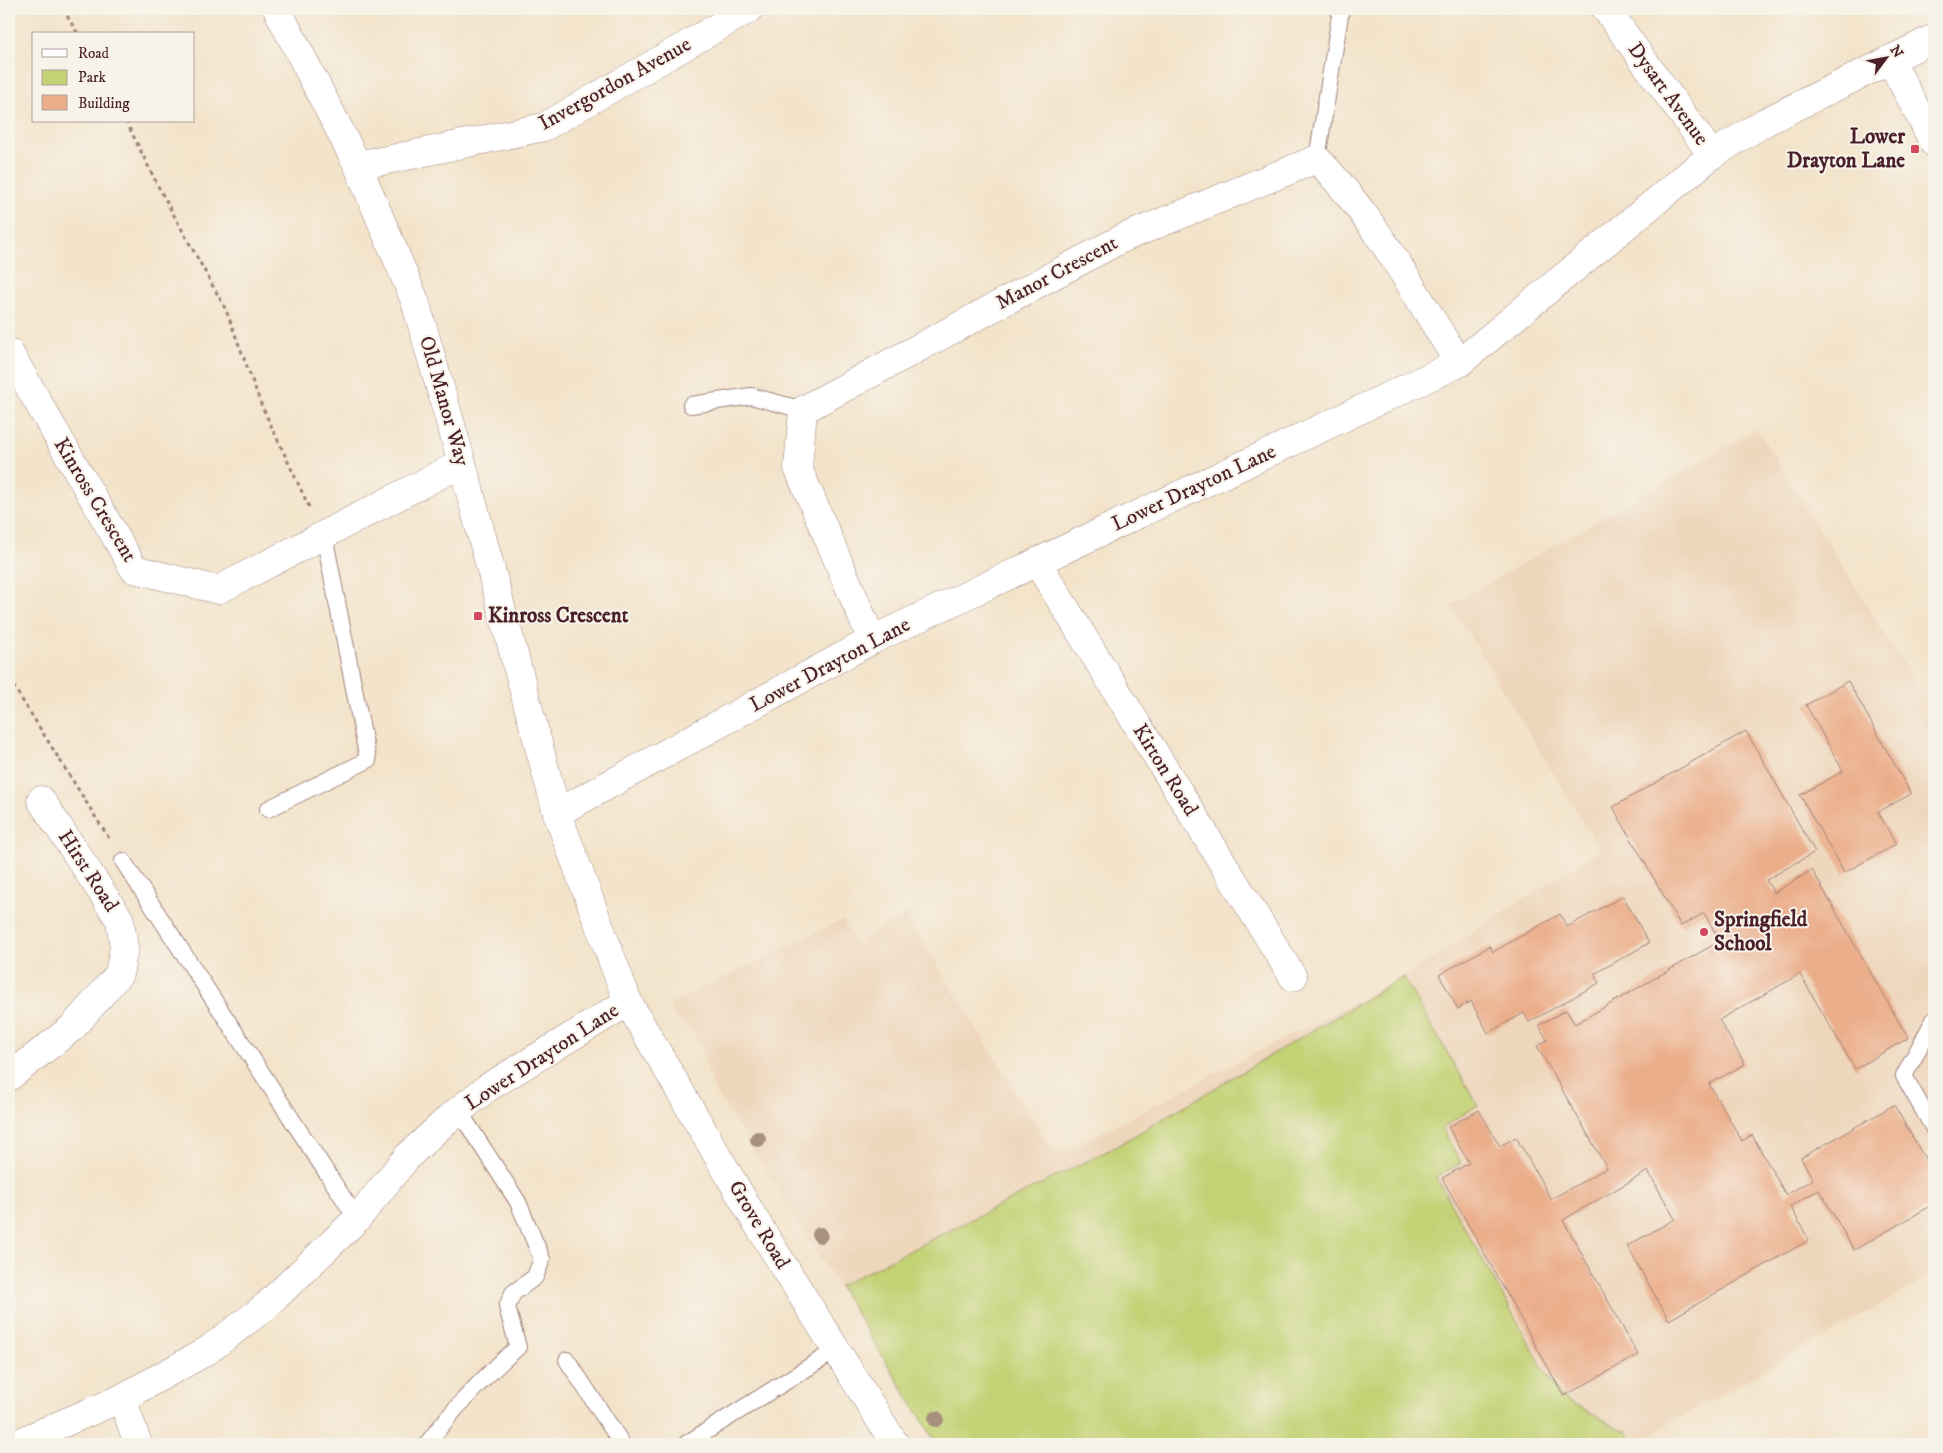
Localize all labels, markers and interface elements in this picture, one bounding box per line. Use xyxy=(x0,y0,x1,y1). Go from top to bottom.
street label: Invergordon Avenue xyxy=(534,31,696,137)
legend xyxy=(32,32,195,122)
north arrow xyxy=(1860,32,1910,82)
street label: Dysart Avenue xyxy=(1622,37,1714,151)
text: N xyxy=(1885,42,1907,62)
text: Road xyxy=(78,44,110,63)
text: Park xyxy=(78,68,107,87)
text: Building xyxy=(78,94,130,113)
place label: Lower Drayton Lane xyxy=(1787,124,1906,174)
marker: Lower Drayton Lane xyxy=(1909,143,1921,155)
street label: Manor Crescent xyxy=(992,230,1123,316)
street label: Old Manor Way xyxy=(413,333,475,470)
street label: Kinross Crescent xyxy=(48,433,142,567)
street label: Lower Drayton Lane xyxy=(1108,438,1280,537)
place label: Kinross Crescent xyxy=(488,603,629,629)
marker: Kinross Crescent xyxy=(472,610,484,622)
street label: Lower Drayton Lane xyxy=(745,612,915,718)
street label: Kirton Road xyxy=(1126,719,1204,821)
street label: Hirst Road xyxy=(52,825,124,917)
place label: Springfield School xyxy=(1714,907,1808,957)
marker: Springfield School xyxy=(1698,926,1710,938)
street label: Lower Drayton Lane xyxy=(460,997,624,1116)
street label: Grove Road xyxy=(722,1176,796,1274)

